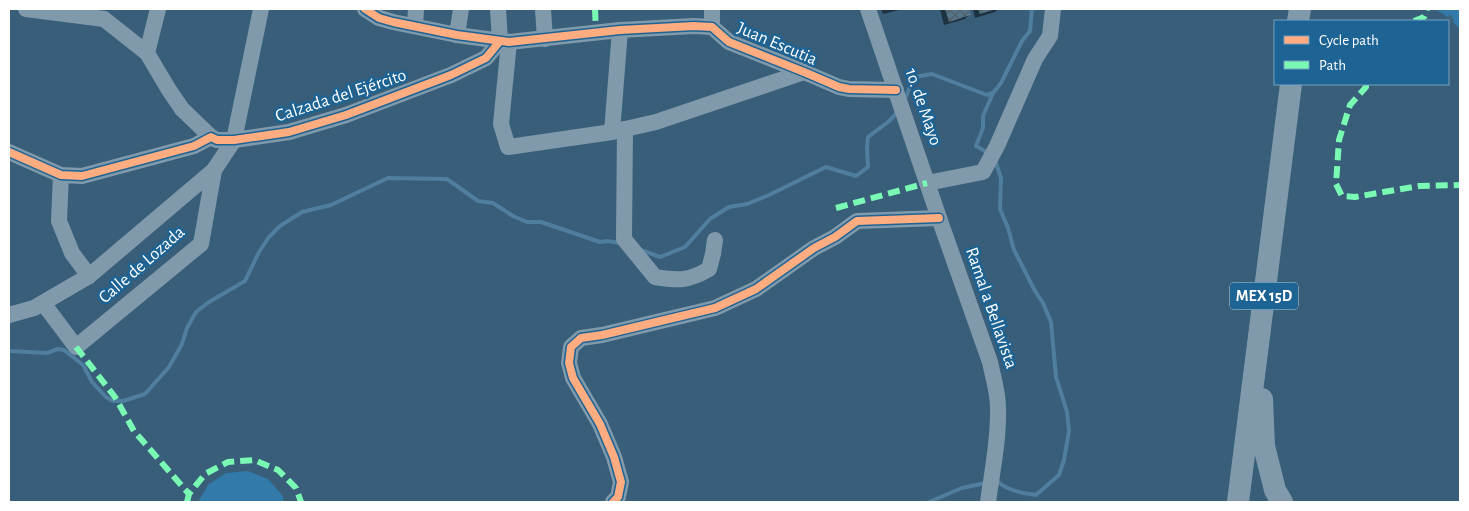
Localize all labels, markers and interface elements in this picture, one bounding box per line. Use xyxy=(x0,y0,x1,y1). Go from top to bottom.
street label: Juan Escutia xyxy=(734,19,820,69)
legend xyxy=(1274,20,1449,85)
text: Cycle path xyxy=(1319,33,1379,48)
text: Path xyxy=(1319,58,1346,73)
street label: Calzada del Ejército xyxy=(273,66,409,126)
street label: 1o. de Mayo xyxy=(901,66,945,148)
street label: Calle de Lozada xyxy=(95,223,189,307)
street label: Ramal a Bellavista xyxy=(962,245,1020,371)
road number: MEX 15D xyxy=(1230,282,1298,310)

